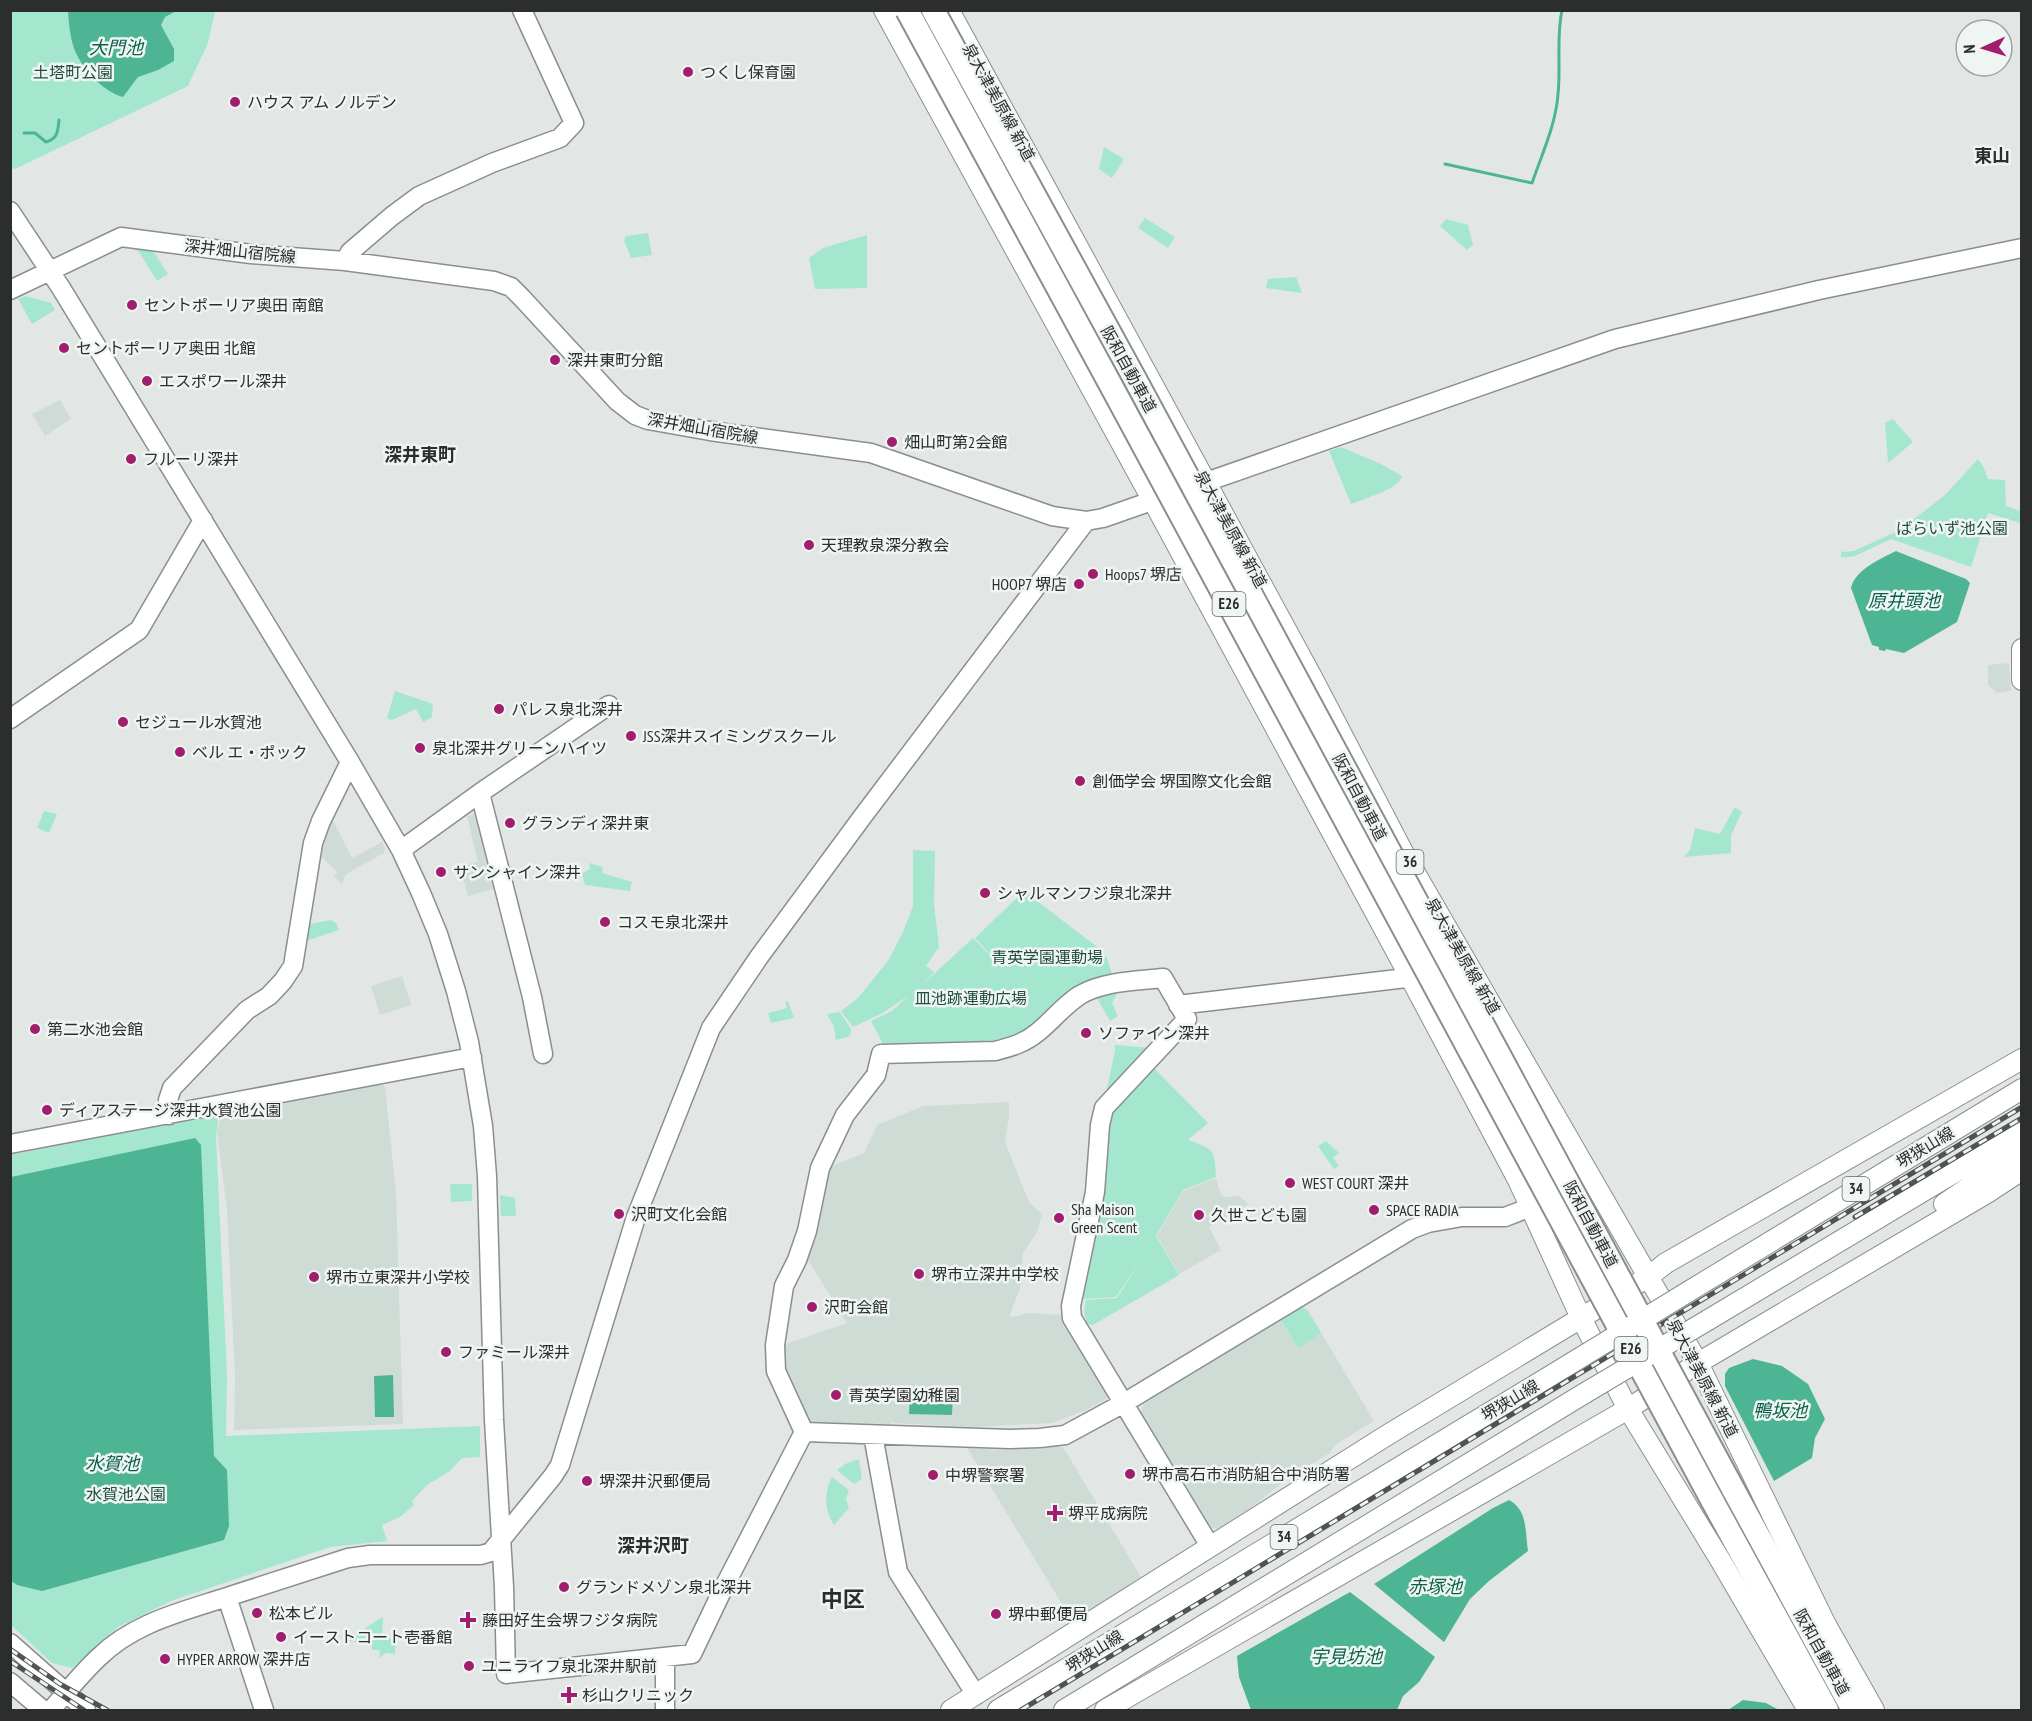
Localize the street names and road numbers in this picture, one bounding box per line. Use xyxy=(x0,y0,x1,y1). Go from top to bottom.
street label: 泉大津美原線 新道 xyxy=(958,40,1040,164)
street label: 深井畑山宿院線 xyxy=(183,235,297,267)
street label: 阪和自動車道 xyxy=(1097,322,1161,416)
street label: 深井畑山宿院線 xyxy=(646,408,760,448)
street label: 泉大津美原線 新道 xyxy=(1190,467,1272,591)
road number: E26 xyxy=(1212,592,1246,616)
street label: 阪和自動車道 xyxy=(1329,750,1391,844)
road number: 36 xyxy=(1396,850,1424,874)
street label: 泉大津美原線 新道 xyxy=(1421,894,1505,1018)
street label: 堺狭山線 xyxy=(1892,1122,1958,1172)
street label: 阪和自動車道 xyxy=(1560,1177,1622,1271)
road number: 34 xyxy=(1842,1177,1870,1201)
street label: 泉大津美原線 新道 xyxy=(1663,1315,1743,1441)
road number: E26 xyxy=(1614,1337,1648,1361)
street label: 堺狭山線 xyxy=(1477,1375,1543,1425)
road number: 34 xyxy=(1270,1525,1298,1549)
street label: 阪和自動車道 xyxy=(1790,1605,1854,1699)
street label: 堺狭山線 xyxy=(1062,1626,1126,1676)

